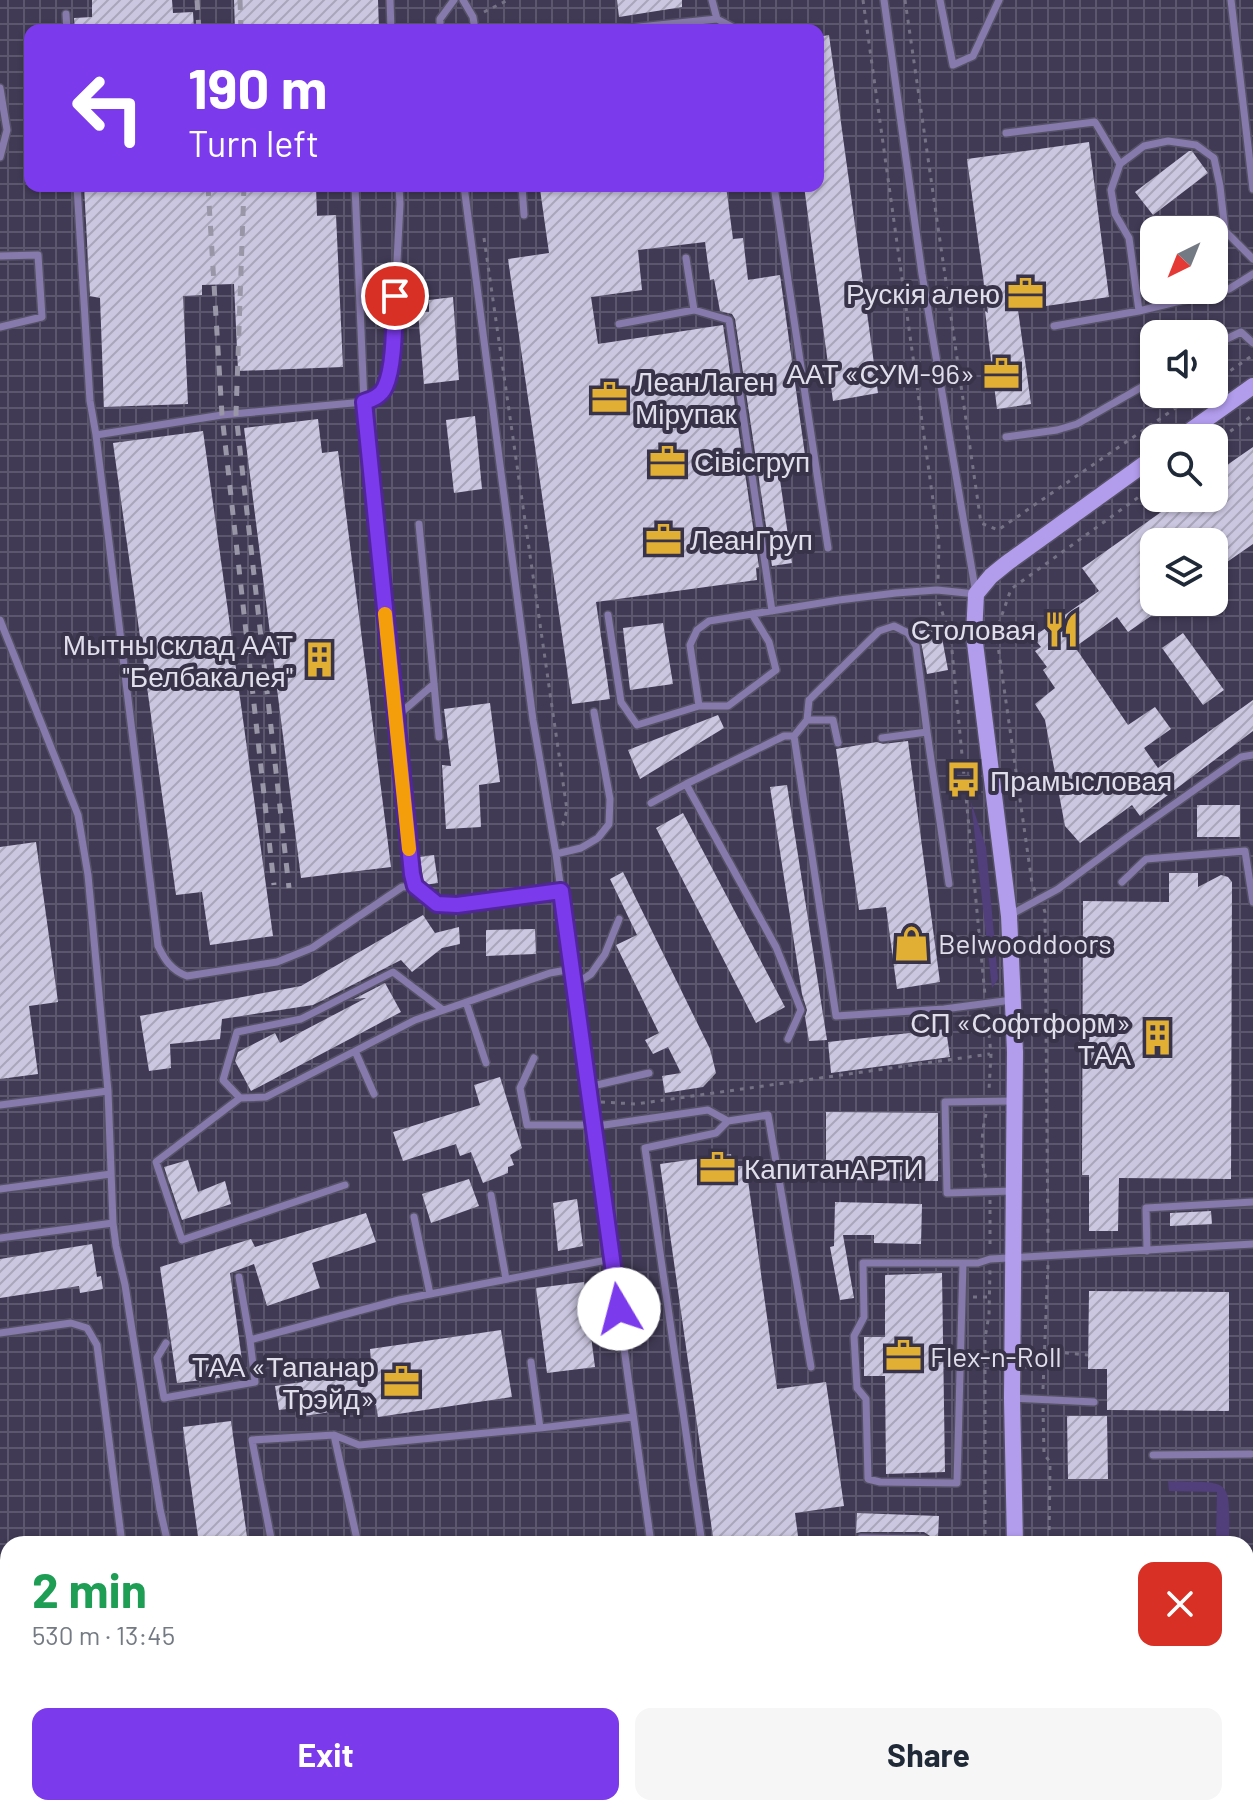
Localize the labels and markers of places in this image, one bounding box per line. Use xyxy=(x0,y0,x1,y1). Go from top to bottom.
pin xyxy=(361,262,429,330)
office icon: Рускія алею xyxy=(1007,274,1045,312)
place label: Рускія алею xyxy=(846,276,1000,310)
office icon: ААТ «СУМ-96» xyxy=(982,354,1020,392)
place label: ААТ «СУМ-96» xyxy=(786,356,975,390)
place label: ЛеанЛаген Мірупак xyxy=(635,364,775,430)
office icon: ЛеанЛаген Мірупак xyxy=(590,378,628,416)
office icon: Сівісгруп xyxy=(649,442,687,480)
place label: Сівісгруп xyxy=(694,444,810,478)
office icon: ЛеанГруп xyxy=(645,520,683,558)
place label: ЛеанГруп xyxy=(690,522,813,556)
restaurant icon: Столовая xyxy=(1043,610,1081,648)
place label: Столовая xyxy=(911,612,1036,646)
place label: Мытны склад ААТ "Белбакалея" xyxy=(63,627,293,693)
building icon: Мытны склад ААТ "Белбакалея" xyxy=(300,641,338,679)
bus stop icon: Прамысловая xyxy=(945,761,983,799)
place label: Прамысловая xyxy=(990,763,1172,797)
shop icon: Belwooddoors xyxy=(893,924,931,962)
place label: Belwooddoors xyxy=(938,926,1112,960)
place label: СП «Софтформ» ТАА xyxy=(910,1005,1131,1071)
building icon: СП «Софтформ» ТАА xyxy=(1138,1019,1176,1057)
office icon: КапитанАРТИ xyxy=(699,1149,737,1187)
place label: КапитанАРТИ xyxy=(744,1151,924,1185)
office icon: Flex-n-Roll xyxy=(885,1337,923,1375)
place label: Flex-n-Roll xyxy=(930,1339,1062,1373)
place label: ТАА «Тапанар Трэйд» xyxy=(192,1349,375,1415)
office icon: ТАА «Тапанар Трэйд» xyxy=(382,1363,420,1401)

